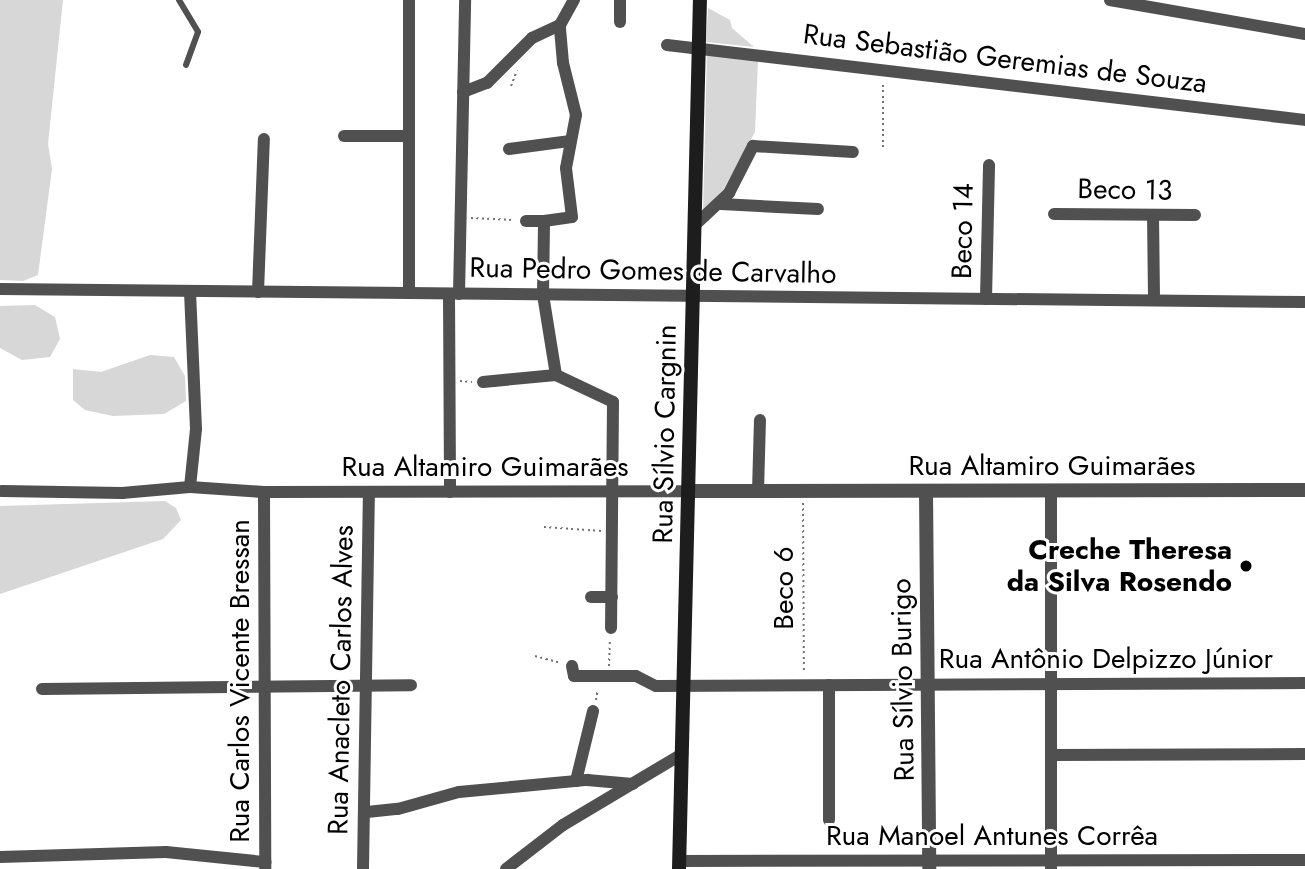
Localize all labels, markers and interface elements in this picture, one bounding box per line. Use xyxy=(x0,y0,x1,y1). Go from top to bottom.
street label: Rua Sebastião Geremias de Souza xyxy=(801,18,1209,100)
street label: Beco 13 xyxy=(1077,172,1173,208)
street label: Beco 14 xyxy=(945,183,981,279)
street label: Rua Pedro Gomes de Carvalho xyxy=(469,251,837,291)
street label: Rua Sílvio Cargnin xyxy=(646,324,684,544)
street label: Rua Altamiro Guimarães xyxy=(908,449,1196,483)
street label: Rua Altamiro Guimarães xyxy=(341,450,629,484)
street label: Rua Carlos Vicente Bressan xyxy=(223,519,257,843)
street label: Rua Anacleto Carlos Alves xyxy=(321,525,361,835)
place label: Creche Theresa da Silva Rosendo xyxy=(1007,533,1232,599)
street label: Beco 6 xyxy=(767,546,801,630)
marker: Creche Theresa da Silva Rosendo xyxy=(1238,558,1254,574)
street label: Rua Sílvio Burigo xyxy=(884,578,922,782)
street label: Rua Antônio Delpizzo Júnior xyxy=(939,642,1273,676)
street label: Rua Manoel Antunes Corrêa xyxy=(826,819,1158,853)

